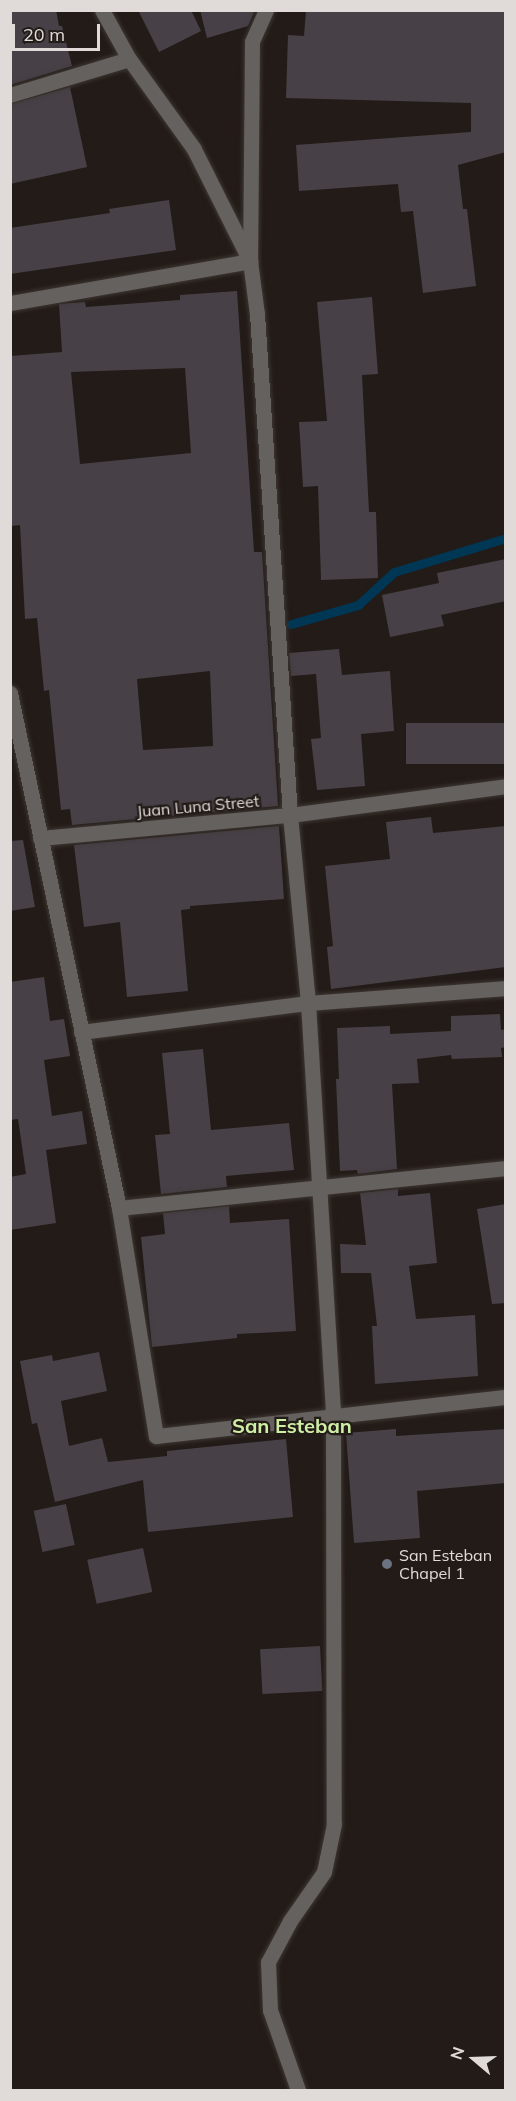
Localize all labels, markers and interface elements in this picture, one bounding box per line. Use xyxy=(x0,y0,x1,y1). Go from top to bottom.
scale bar xyxy=(15,12,104,50)
text: 20 m xyxy=(23,23,65,46)
street label: Juan Luna Street xyxy=(136,791,260,821)
district label: San Esteban xyxy=(232,1413,352,1437)
place label: San Esteban Chapel 1 xyxy=(399,1545,492,1583)
marker: San Esteban Chapel 1 xyxy=(380,1557,394,1571)
north arrow xyxy=(444,2029,504,2089)
text: N xyxy=(446,2044,468,2062)

